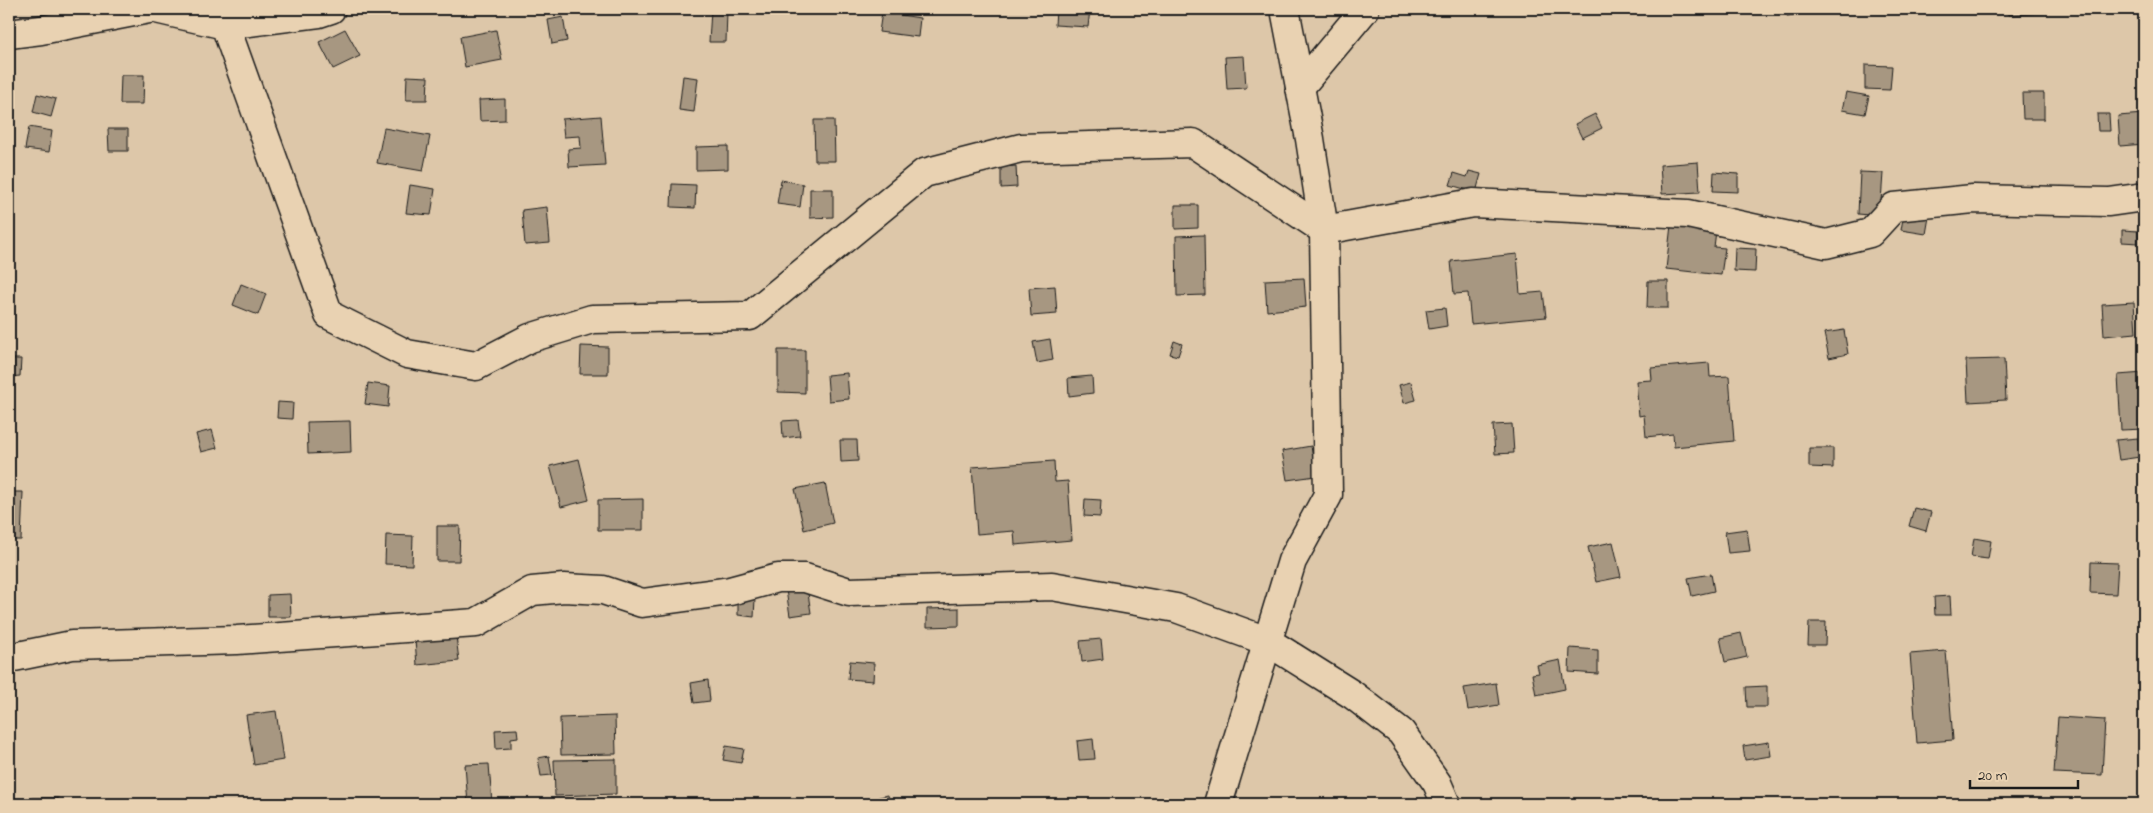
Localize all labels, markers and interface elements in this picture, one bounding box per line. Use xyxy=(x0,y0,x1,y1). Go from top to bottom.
scale bar xyxy=(1970,758,2078,790)
text: 20 m xyxy=(1978,765,2008,787)

